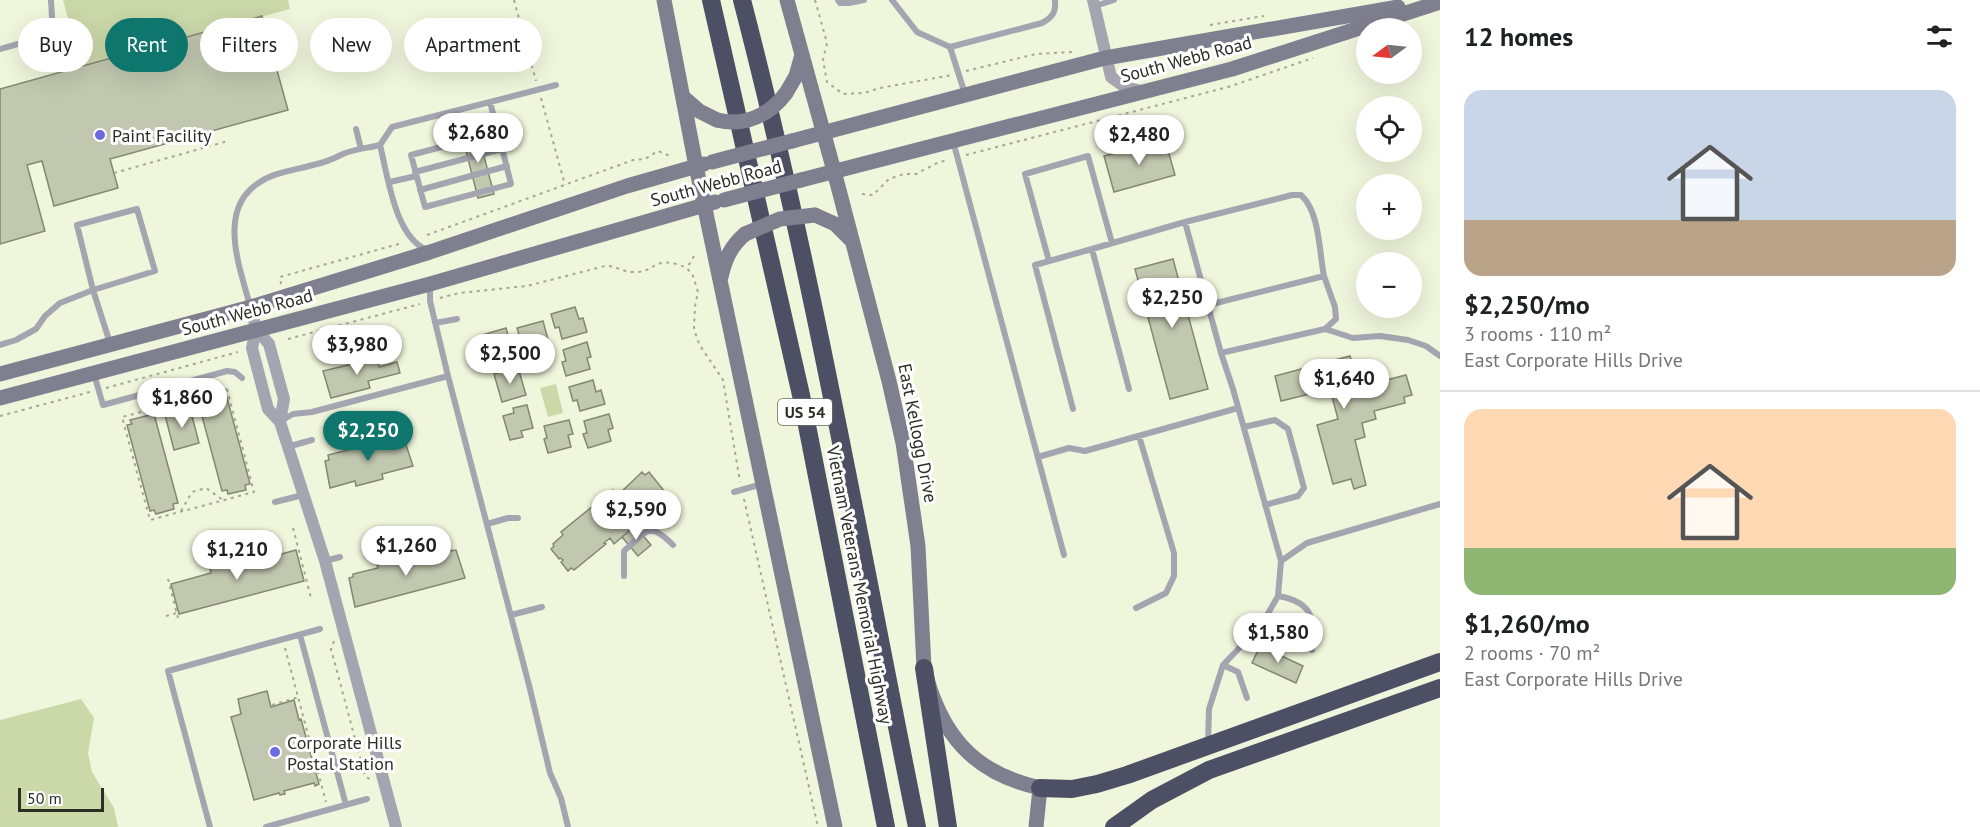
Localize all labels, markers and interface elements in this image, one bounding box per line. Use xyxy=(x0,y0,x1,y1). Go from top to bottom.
chip: Buy xyxy=(18,18,93,72)
chip: Rent xyxy=(105,18,188,72)
chip: Filters xyxy=(200,18,298,72)
chip: New xyxy=(310,18,392,72)
chip: Apartment xyxy=(404,18,542,72)
north arrow xyxy=(1356,18,1422,84)
map controls xyxy=(1356,18,1422,318)
text: 12 homes xyxy=(1464,20,1573,53)
icon: filters xyxy=(1923,20,1956,53)
street label: South Webb Road xyxy=(1118,30,1254,88)
button: locate xyxy=(1356,96,1422,162)
pin: $2,680 xyxy=(429,113,527,164)
pin: $2,480 xyxy=(1090,115,1188,166)
text: $2,680 xyxy=(447,119,509,145)
text: $2,480 xyxy=(1108,121,1170,147)
place label: Paint Facility xyxy=(112,124,212,147)
marker: Paint Facility xyxy=(93,128,107,142)
icon: home xyxy=(1656,129,1764,237)
street label: South Webb Road xyxy=(648,154,784,212)
button: + xyxy=(1356,174,1422,240)
button: − xyxy=(1356,252,1422,318)
pin: $2,250 xyxy=(1123,278,1221,329)
street label: South Webb Road xyxy=(179,283,315,341)
text: $2,250 xyxy=(1141,284,1203,310)
text: $2,250/mo xyxy=(1464,288,1590,321)
text: 3 rooms · 110 m² xyxy=(1464,321,1611,347)
pin: $3,980 xyxy=(308,325,406,376)
text: $3,980 xyxy=(326,331,388,357)
pin: $2,500 xyxy=(461,334,559,385)
text: $2,500 xyxy=(479,340,541,366)
text: East Corporate Hills Drive xyxy=(1464,347,1683,373)
pin: $1,640 xyxy=(1295,359,1393,410)
street label: East Kellogg Drive xyxy=(893,362,943,504)
text: $1,640 xyxy=(1313,365,1375,391)
pin: $1,860 xyxy=(133,378,231,429)
text: $1,860 xyxy=(151,384,213,410)
road number: US 54 xyxy=(778,399,832,425)
pin: $2,250 xyxy=(319,411,417,462)
text: $2,250 xyxy=(337,417,399,443)
street label: Vietnam Veterans Memorial Highway xyxy=(822,443,898,727)
icon: home xyxy=(1656,448,1764,556)
pin: $2,590 xyxy=(587,490,685,541)
text: $2,590 xyxy=(605,496,667,522)
pin: $1,260 xyxy=(357,526,455,577)
pin: $1,210 xyxy=(188,530,286,581)
text: $1,260 xyxy=(375,532,437,558)
text: $1,210 xyxy=(206,536,268,562)
text: $1,260/mo xyxy=(1464,607,1590,640)
pin: $1,580 xyxy=(1229,613,1327,664)
text: $1,580 xyxy=(1247,619,1309,645)
text: 2 rooms · 70 m² xyxy=(1464,640,1600,666)
text: East Corporate Hills Drive xyxy=(1464,666,1683,692)
place label: Corporate Hills Postal Station xyxy=(287,731,402,775)
marker: Corporate Hills Postal Station xyxy=(268,745,282,759)
scale bar xyxy=(18,785,104,812)
text: 50 m xyxy=(27,788,62,808)

